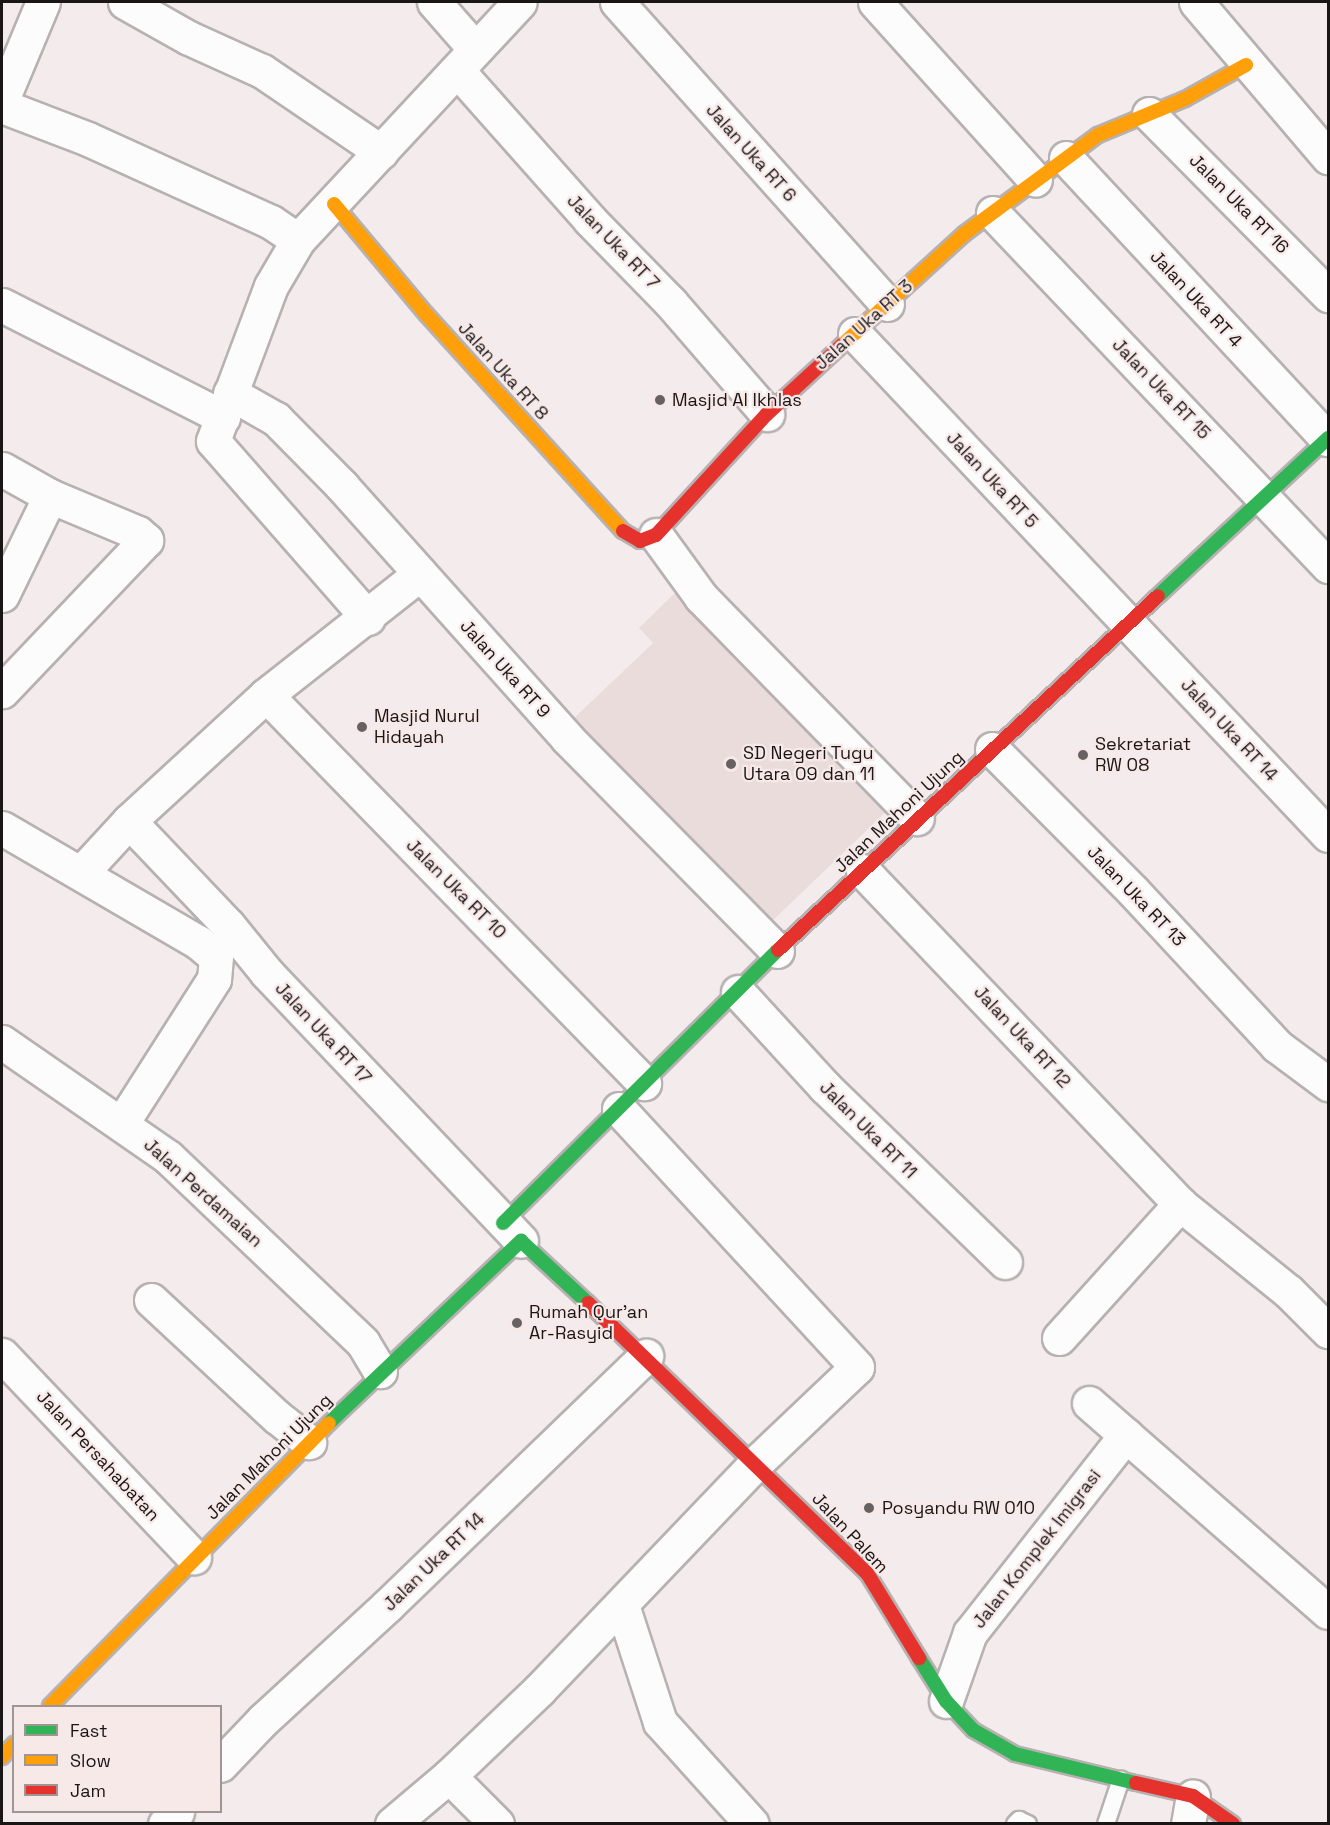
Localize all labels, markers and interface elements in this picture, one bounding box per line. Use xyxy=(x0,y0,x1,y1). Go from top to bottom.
street label: Jalan Uka RT 6 xyxy=(701,99,801,207)
street label: Jalan Uka RT 16 xyxy=(1185,150,1293,258)
street label: Jalan Uka RT 7 xyxy=(562,190,664,294)
street label: Jalan Uka RT 4 xyxy=(1145,246,1247,352)
street label: Jalan Uka RT 3 xyxy=(810,275,918,375)
street label: Jalan Uka RT 8 xyxy=(453,317,553,425)
street label: Jalan Uka RT 15 xyxy=(1107,334,1215,444)
place label: Masjid Al Ikhlas xyxy=(672,389,802,411)
marker: Masjid Al Ikhlas xyxy=(653,393,667,407)
street label: Jalan Uka RT 5 xyxy=(942,427,1042,533)
street label: Jalan Uka RT 9 xyxy=(455,615,555,723)
street label: Jalan Uka RT 14 xyxy=(1176,674,1282,786)
place label: Masjid Nurul Hidayah xyxy=(374,706,480,748)
marker: Masjid Nurul Hidayah xyxy=(355,720,369,734)
place label: Sekretariat RW 08 xyxy=(1095,734,1191,777)
place label: SD Negeri Tugu Utara 09 dan 11 xyxy=(743,743,875,786)
street label: Jalan Mahoni Ujung xyxy=(830,746,968,878)
marker: Sekretariat RW 08 xyxy=(1076,748,1090,762)
marker: SD Negeri Tugu Utara 09 dan 11 xyxy=(724,757,738,771)
street label: Jalan Uka RT 10 xyxy=(401,834,511,944)
street label: Jalan Uka RT 13 xyxy=(1082,841,1190,951)
street label: Jalan Uka RT 17 xyxy=(270,978,376,1088)
street label: Jalan Uka RT 12 xyxy=(969,981,1075,1093)
street label: Jalan Uka RT 11 xyxy=(815,1077,921,1183)
street label: Jalan Perdamaian xyxy=(139,1134,267,1252)
place label: Rumah Qur'an Ar-Rasyid xyxy=(529,1302,648,1344)
marker: Rumah Qur'an Ar-Rasyid xyxy=(510,1316,524,1330)
street label: Jalan Persahabatan xyxy=(32,1386,164,1526)
street label: Jalan Mahoni Ujung xyxy=(202,1390,336,1524)
street label: Jalan Komplek Imigrasi xyxy=(968,1465,1106,1633)
street label: Jalan Palem xyxy=(807,1488,893,1578)
place label: Posyandu RW 010 xyxy=(882,1497,1035,1519)
marker: Posyandu RW 010 xyxy=(860,1499,878,1517)
street label: Jalan Uka RT 14 xyxy=(379,1508,489,1616)
legend xyxy=(12,1705,222,1813)
text: Fast xyxy=(70,1719,107,1742)
text: Slow xyxy=(70,1749,111,1772)
text: Jam xyxy=(70,1779,106,1802)

